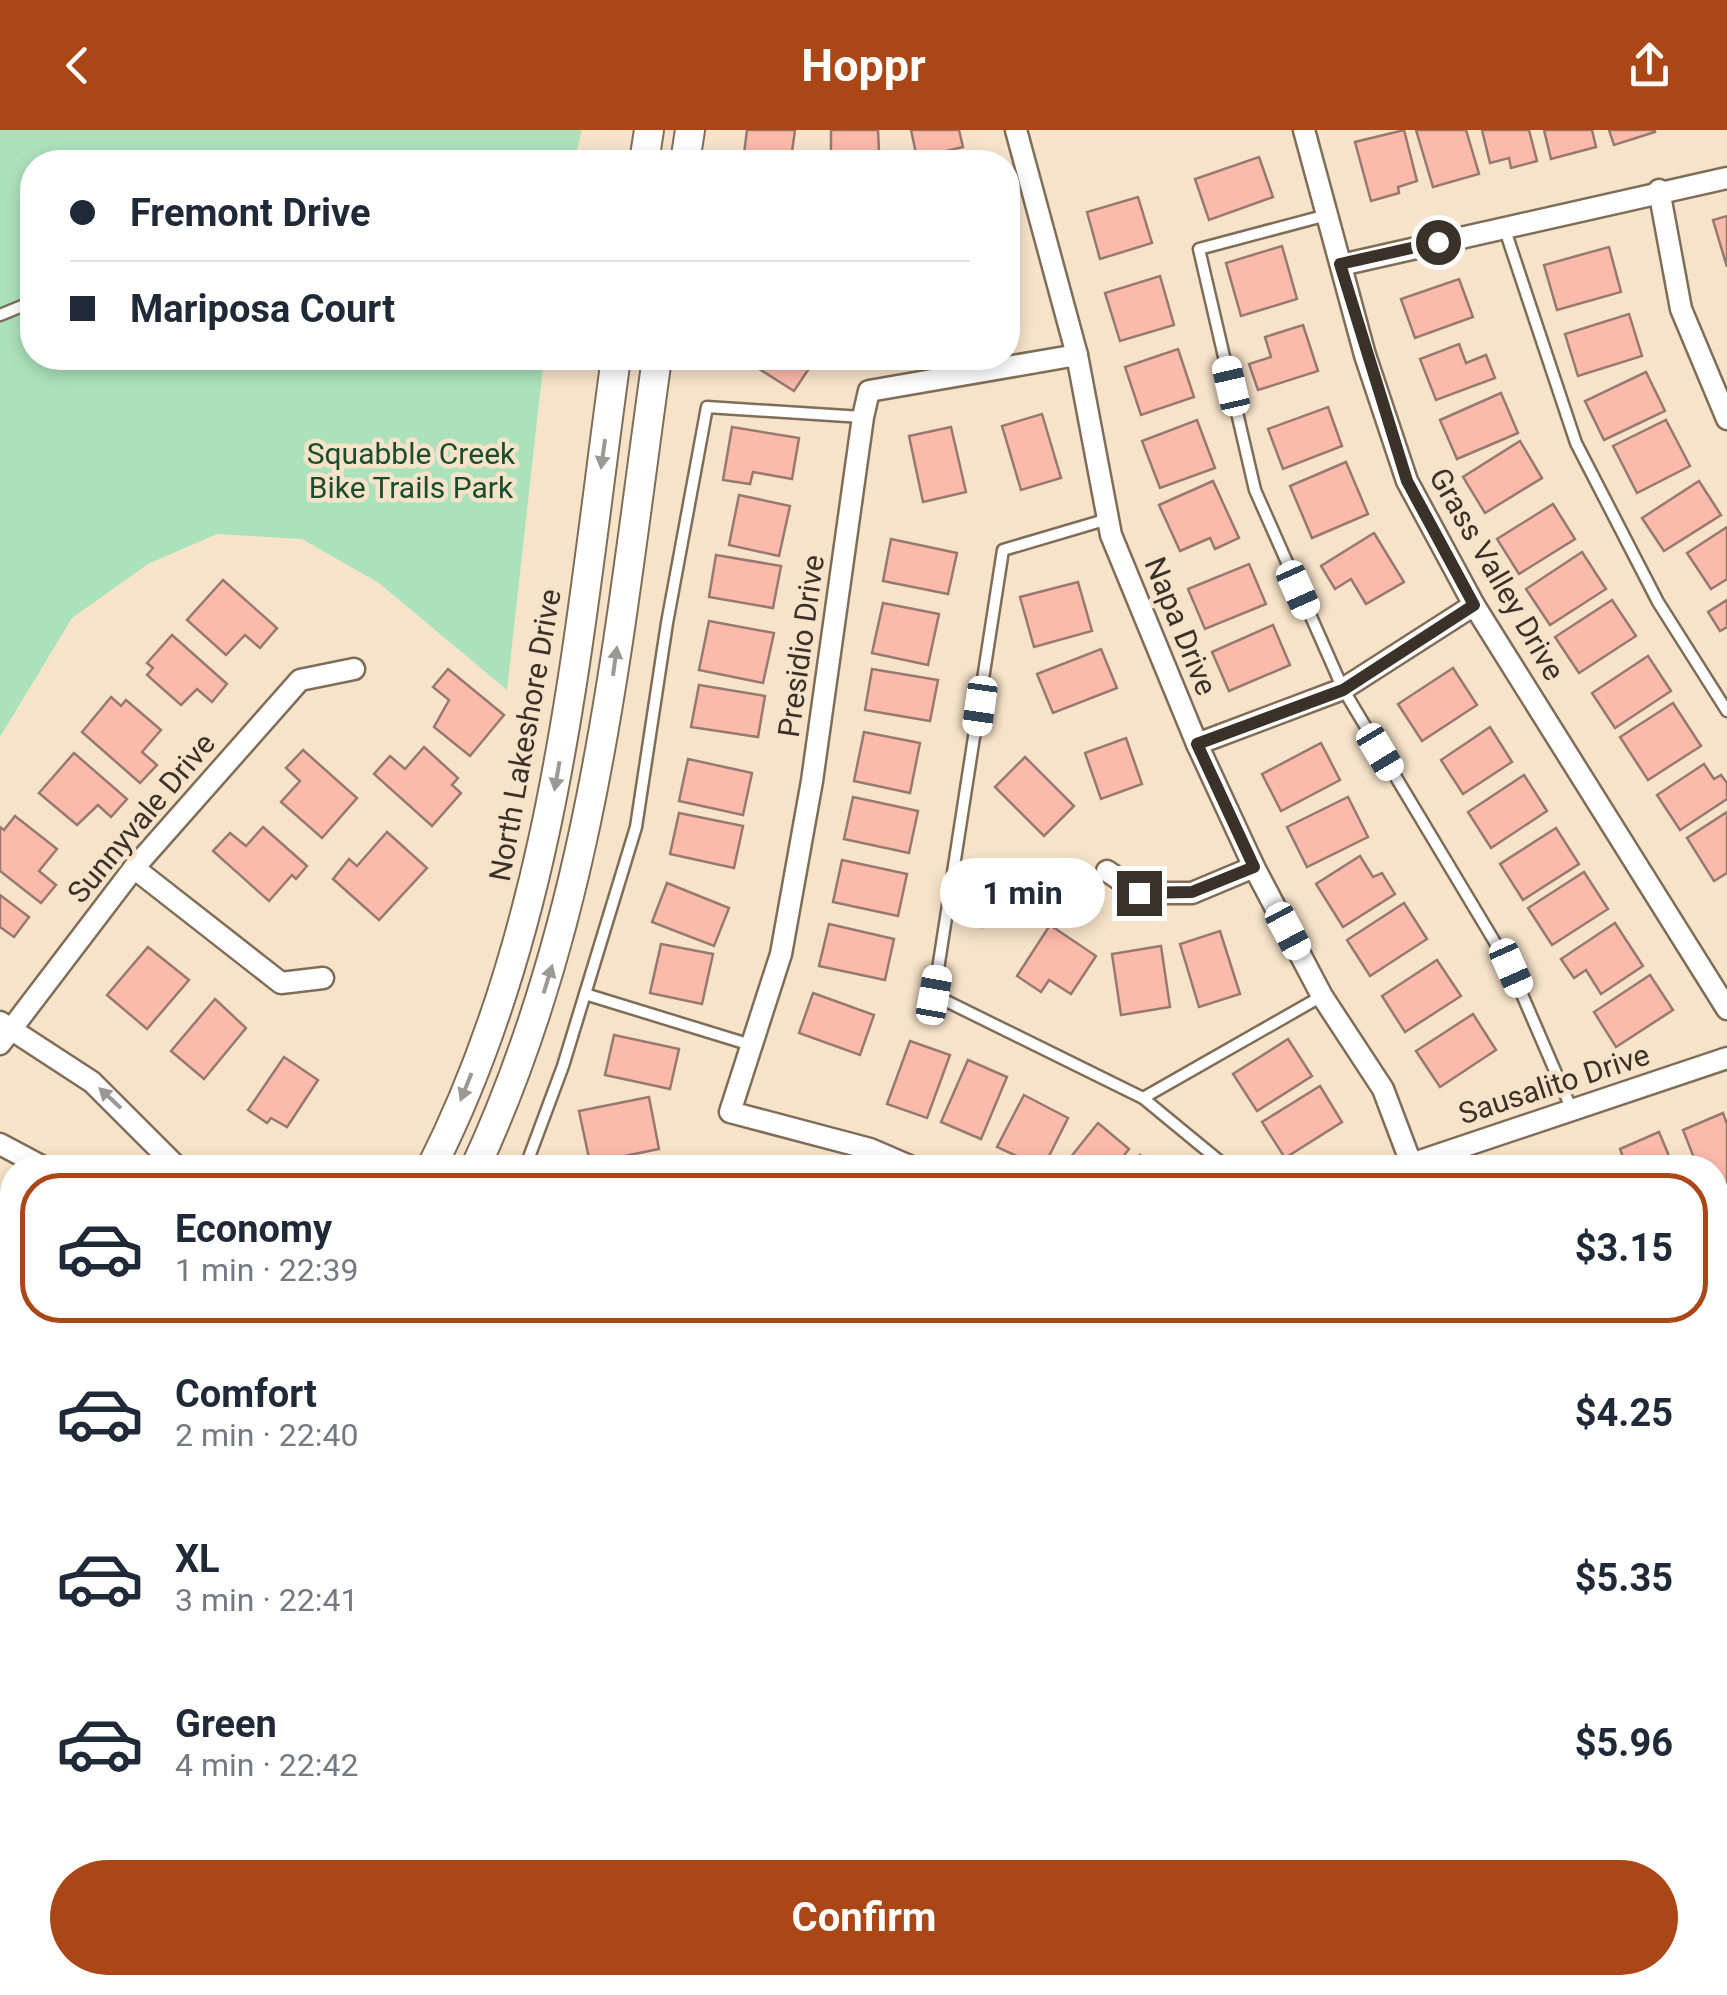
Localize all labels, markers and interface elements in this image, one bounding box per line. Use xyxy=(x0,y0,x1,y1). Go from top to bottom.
icon: back xyxy=(50,38,105,93)
icon: share xyxy=(1622,38,1677,93)
text: Hoppr xyxy=(801,39,926,92)
text: Fremont Drive xyxy=(130,191,371,235)
route start xyxy=(1416,220,1461,265)
text: Mariposa Court xyxy=(130,287,395,331)
car xyxy=(1210,353,1252,419)
park label: Squabble Creek Bike Trails Park xyxy=(307,436,516,505)
one-way arrow xyxy=(594,439,610,470)
street label: Grass Valley Drive xyxy=(1422,462,1572,686)
street label: Napa Drive xyxy=(1137,552,1225,700)
street label: Presidio Drive xyxy=(771,553,831,739)
car xyxy=(1272,556,1324,624)
street label: North Lakeshore Drive xyxy=(482,586,568,884)
one-way arrow xyxy=(607,645,623,677)
car xyxy=(961,674,999,738)
car xyxy=(1352,719,1408,785)
street label: Sunnyvale Drive xyxy=(60,726,222,910)
one-way arrow xyxy=(548,760,564,792)
callout: 1 min xyxy=(939,858,1104,928)
route end xyxy=(1117,871,1162,916)
text: 1 min xyxy=(982,874,1063,912)
car xyxy=(1261,897,1315,965)
car xyxy=(1485,934,1537,1002)
one-way arrow xyxy=(541,963,556,994)
car xyxy=(914,963,954,1027)
street label: Sausalito Drive xyxy=(1454,1037,1654,1131)
one-way arrow xyxy=(458,1072,473,1102)
one-way arrow xyxy=(98,1087,122,1111)
icon: car xyxy=(55,1203,145,1293)
text: Economy xyxy=(175,1207,332,1251)
text: $3.15 xyxy=(1575,1226,1673,1270)
text: 1 min · 22:39 xyxy=(175,1251,358,1289)
icon: car xyxy=(55,1368,145,1458)
text: Comfort xyxy=(175,1372,317,1416)
text: $4.25 xyxy=(1575,1391,1673,1435)
text: 2 min · 22:40 xyxy=(175,1416,358,1454)
icon: car xyxy=(55,1533,145,1623)
text: XL xyxy=(175,1537,220,1581)
text: $5.35 xyxy=(1575,1556,1673,1600)
text: 3 min · 22:41 xyxy=(175,1581,358,1619)
icon: car xyxy=(55,1698,145,1788)
text: Green xyxy=(175,1702,277,1746)
text: $5.96 xyxy=(1575,1721,1673,1765)
text: 4 min · 22:42 xyxy=(175,1746,358,1784)
button: Confirm xyxy=(50,1860,1678,1975)

